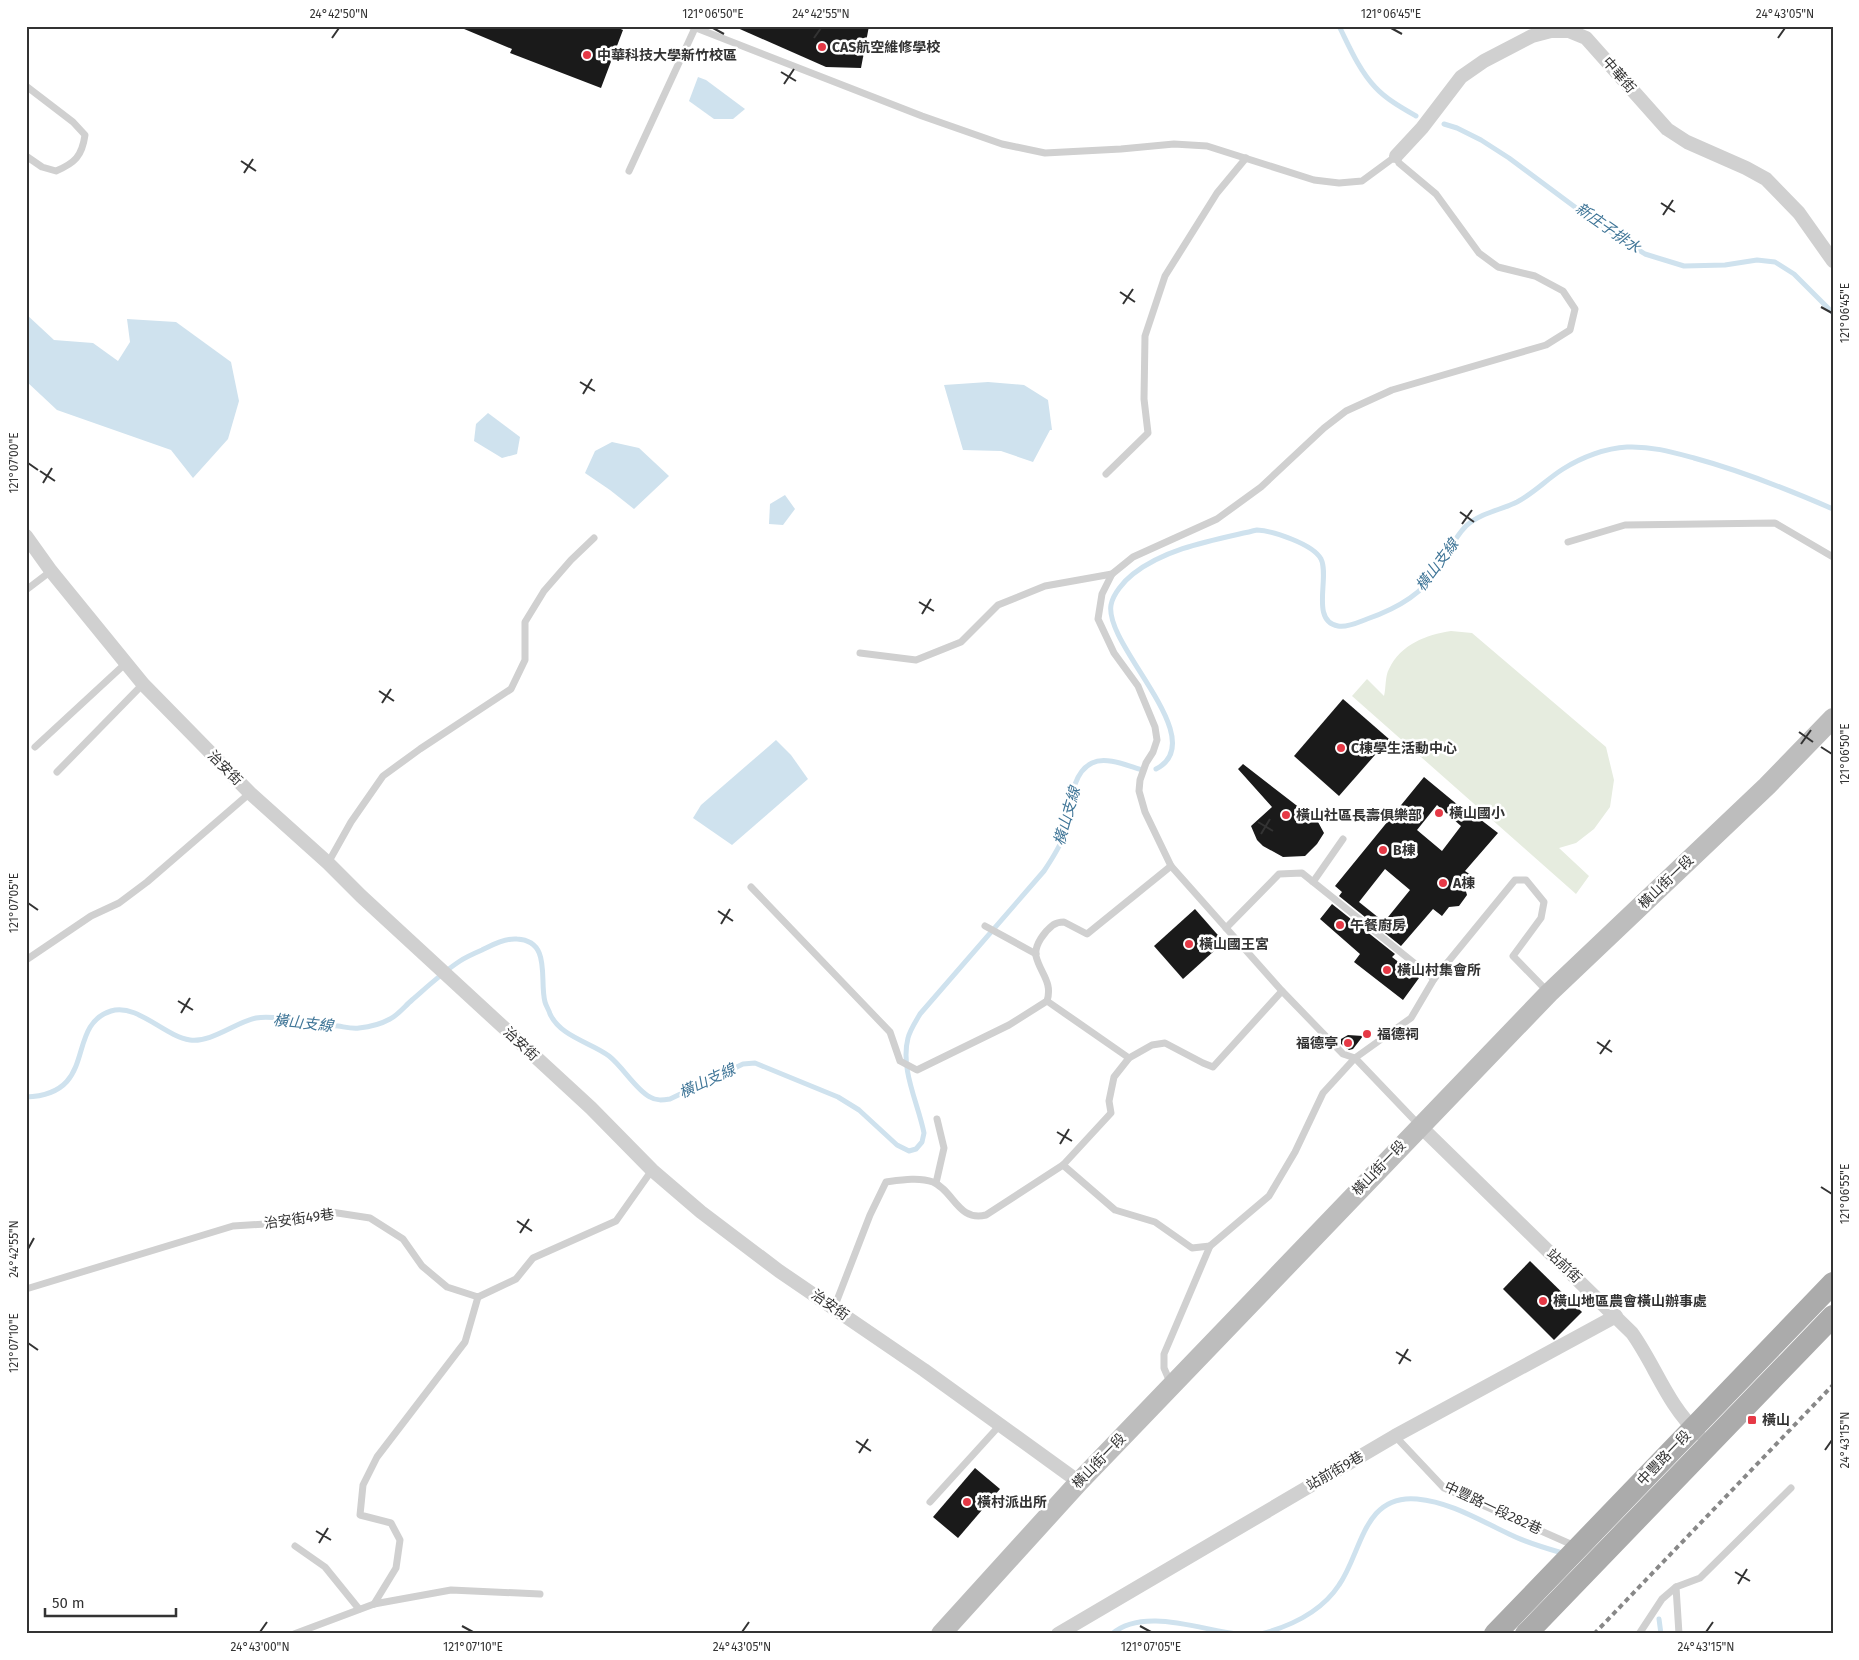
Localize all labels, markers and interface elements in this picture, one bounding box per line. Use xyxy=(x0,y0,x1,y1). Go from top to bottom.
text: 24°42'50"N xyxy=(310,7,368,21)
text: 121°06'50"E xyxy=(682,7,744,21)
text: 24°42'55"N xyxy=(792,7,850,21)
text: 121°06'45"E xyxy=(1361,7,1421,21)
text: 24°43'05"N xyxy=(1756,7,1814,21)
place label: CAS航空維修學校 xyxy=(832,39,940,56)
marker: CAS航空維修學校 xyxy=(816,41,828,53)
place label: 中華科技大學新竹校區 xyxy=(597,47,737,64)
marker: 中華科技大學新竹校區 xyxy=(581,49,593,61)
street label: 中華街 xyxy=(1599,54,1639,96)
water label: 新庄子排水 xyxy=(1572,199,1645,257)
text: 121°06'45"E xyxy=(1838,283,1852,343)
text: 121°07'00"E xyxy=(7,432,21,494)
water label: 橫山支線 xyxy=(1412,534,1463,594)
text: 121°06'50"E xyxy=(1838,723,1852,785)
place label: C棟學生活動中心 xyxy=(1351,740,1457,757)
marker: C棟學生活動中心 xyxy=(1335,742,1347,754)
street label: 治安街 xyxy=(204,747,246,789)
water label: 橫山支線 xyxy=(1050,783,1084,847)
place label: 橫山國小 xyxy=(1449,805,1505,822)
place label: 橫山社區長壽俱樂部 xyxy=(1296,807,1422,824)
marker: 橫山國小 xyxy=(1433,807,1445,819)
marker: 橫山社區長壽俱樂部 xyxy=(1280,809,1292,821)
place label: B棟 xyxy=(1393,842,1416,859)
marker: B棟 xyxy=(1377,844,1389,856)
street label: 橫山街一段 xyxy=(1635,852,1697,912)
text: 121°07'05"E xyxy=(7,873,21,933)
place label: A棟 xyxy=(1452,875,1475,892)
marker: A棟 xyxy=(1437,877,1449,889)
place label: 午餐廚房 xyxy=(1350,917,1406,934)
marker: 午餐廚房 xyxy=(1334,919,1346,931)
place label: 橫山國王宮 xyxy=(1199,936,1269,953)
marker: 橫山國王宮 xyxy=(1183,938,1195,950)
place label: 橫山村集會所 xyxy=(1397,962,1481,979)
marker: 橫山村集會所 xyxy=(1381,964,1393,976)
water label: 橫山支線 xyxy=(272,1011,336,1035)
street label: 治安街 xyxy=(500,1023,542,1065)
place label: 福德祠 xyxy=(1377,1026,1419,1043)
marker: 福德祠 xyxy=(1361,1028,1373,1040)
place label: 福德亭 xyxy=(1296,1035,1338,1052)
marker: 福德亭 xyxy=(1342,1037,1354,1049)
water label: 橫山支線 xyxy=(676,1059,740,1102)
street label: 橫山街一段 xyxy=(1349,1137,1409,1199)
text: 121°06'55"E xyxy=(1838,1164,1852,1224)
street label: 治安街49巷 xyxy=(263,1206,335,1232)
text: 24°42'55"N xyxy=(7,1220,21,1278)
street label: 站前街 xyxy=(1543,1245,1585,1287)
street label: 治安街 xyxy=(808,1286,852,1324)
place label: 橫山地區農會橫山辦事處 xyxy=(1553,1293,1707,1310)
marker: 橫山地區農會橫山辦事處 xyxy=(1537,1295,1549,1307)
text: 121°07'10"E xyxy=(7,1313,21,1373)
place label: 橫山 xyxy=(1762,1412,1790,1429)
text: 24°43'15"N xyxy=(1838,1412,1852,1468)
marker: 橫山 xyxy=(1746,1414,1758,1426)
street label: 中豐路一段 xyxy=(1634,1427,1694,1489)
street label: 橫山街一段 xyxy=(1069,1430,1129,1492)
street label: 站前街9巷 xyxy=(1303,1448,1367,1494)
street label: 中豐路一段282巷 xyxy=(1442,1478,1544,1538)
place label: 橫村派出所 xyxy=(977,1494,1047,1511)
marker: 橫村派出所 xyxy=(961,1496,973,1508)
scale bar xyxy=(45,1585,176,1617)
text: 50 m xyxy=(52,1594,85,1612)
text: 24°43'00"N xyxy=(230,1640,290,1654)
text: 121°07'10"E xyxy=(443,1640,503,1654)
text: 24°43'05"N xyxy=(713,1640,771,1654)
text: 121°07'05"E xyxy=(1121,1640,1181,1654)
text: 24°43'15"N xyxy=(1678,1640,1734,1654)

